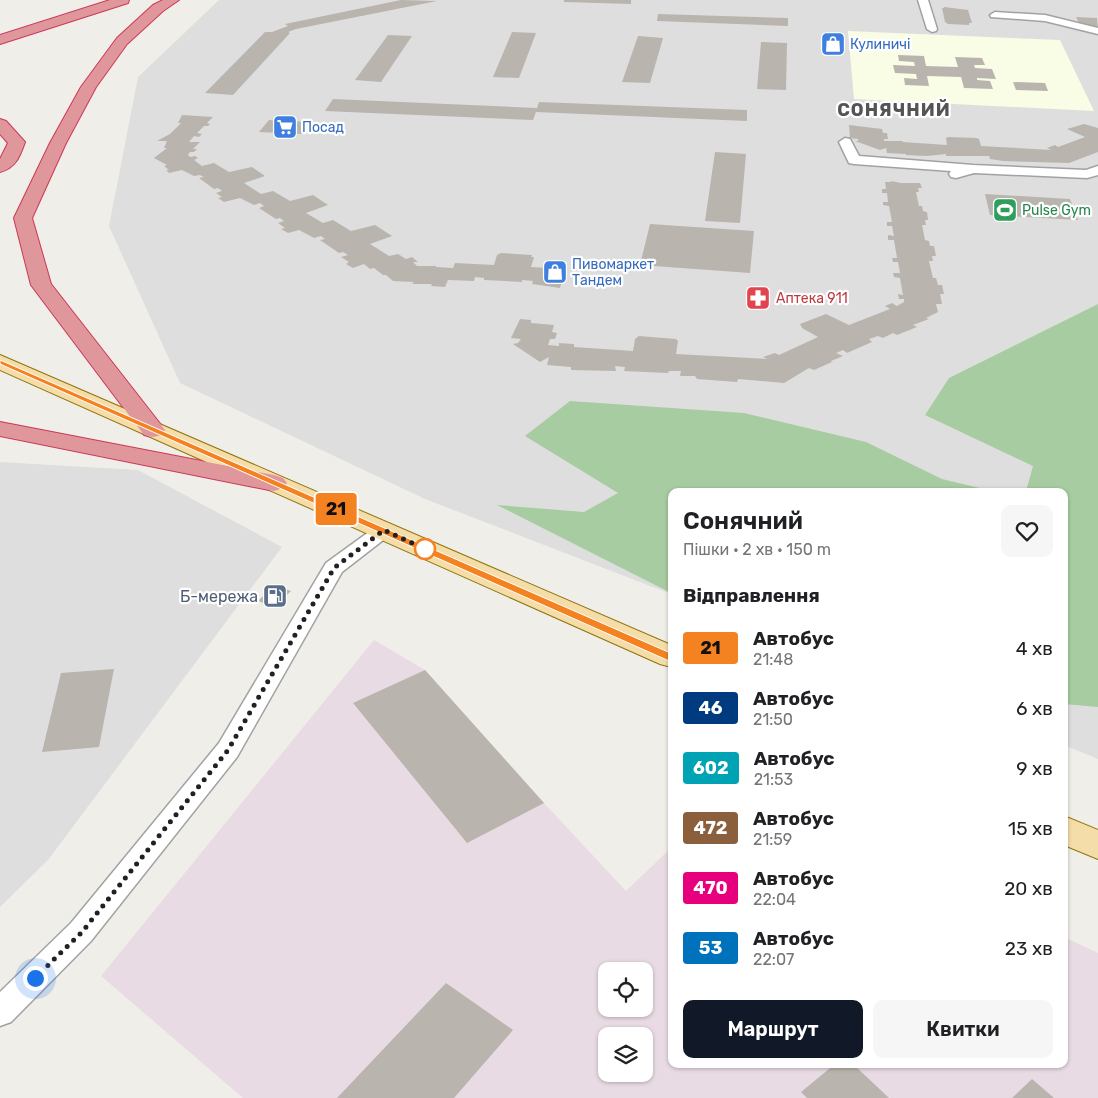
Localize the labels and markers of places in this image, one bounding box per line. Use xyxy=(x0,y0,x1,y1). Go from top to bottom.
shop icon: Кулиничі xyxy=(820,31,846,57)
place label: Кулиничі xyxy=(850,36,910,53)
supermarket icon: Посад xyxy=(272,114,298,140)
place label: Посад xyxy=(302,119,344,136)
sports icon: Pulse Gym xyxy=(992,197,1018,223)
place label: Pulse Gym xyxy=(1022,202,1091,219)
place label: Пивомаркет Тандем xyxy=(572,256,654,289)
shop icon: Пивомаркет Тандем xyxy=(542,259,568,285)
pharmacy icon: Аптека 911 xyxy=(745,285,771,311)
place label: Аптека 911 xyxy=(776,290,848,307)
unlabelled marker xyxy=(414,538,436,560)
fuel station icon: Б-мережа xyxy=(262,583,288,609)
place label: Б-мережа xyxy=(180,587,258,606)

